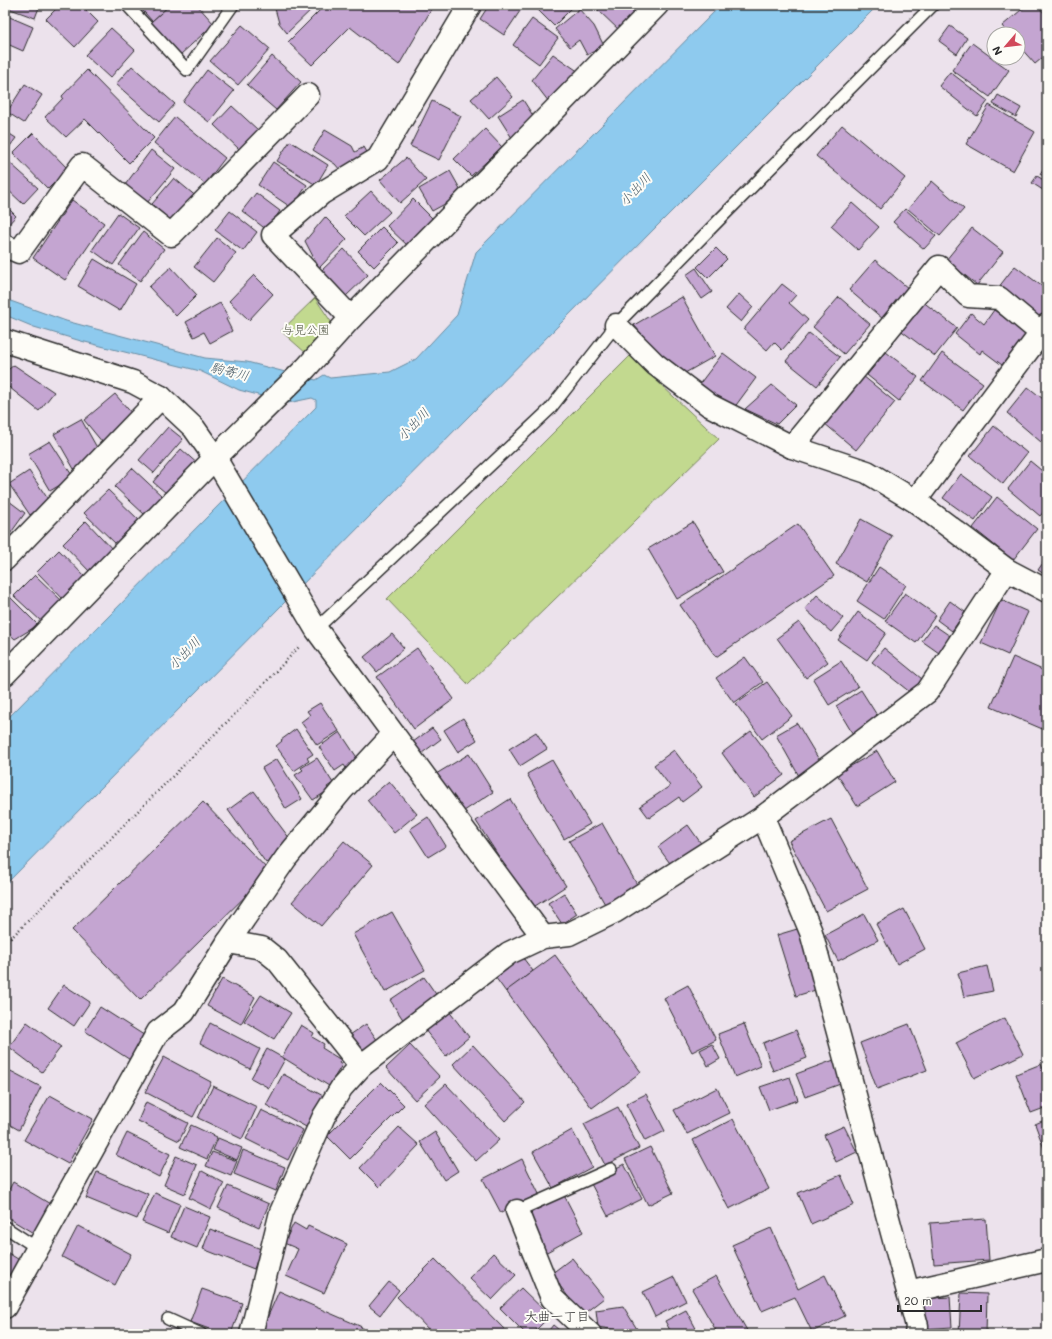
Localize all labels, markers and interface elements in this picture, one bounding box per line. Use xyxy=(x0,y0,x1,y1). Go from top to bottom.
north arrow xyxy=(986,26,1026,66)
text: N xyxy=(988,44,1005,58)
water label: 小出川 xyxy=(615,169,654,209)
park label: 与見公園 xyxy=(282,321,330,337)
water label: 駒寄川 xyxy=(209,358,251,383)
water label: 小出川 xyxy=(393,404,432,444)
water label: 小出川 xyxy=(164,633,203,673)
scale bar xyxy=(898,1287,981,1313)
text: 20 m xyxy=(904,1292,932,1308)
district label: 大曲一丁目 xyxy=(524,1307,590,1324)

